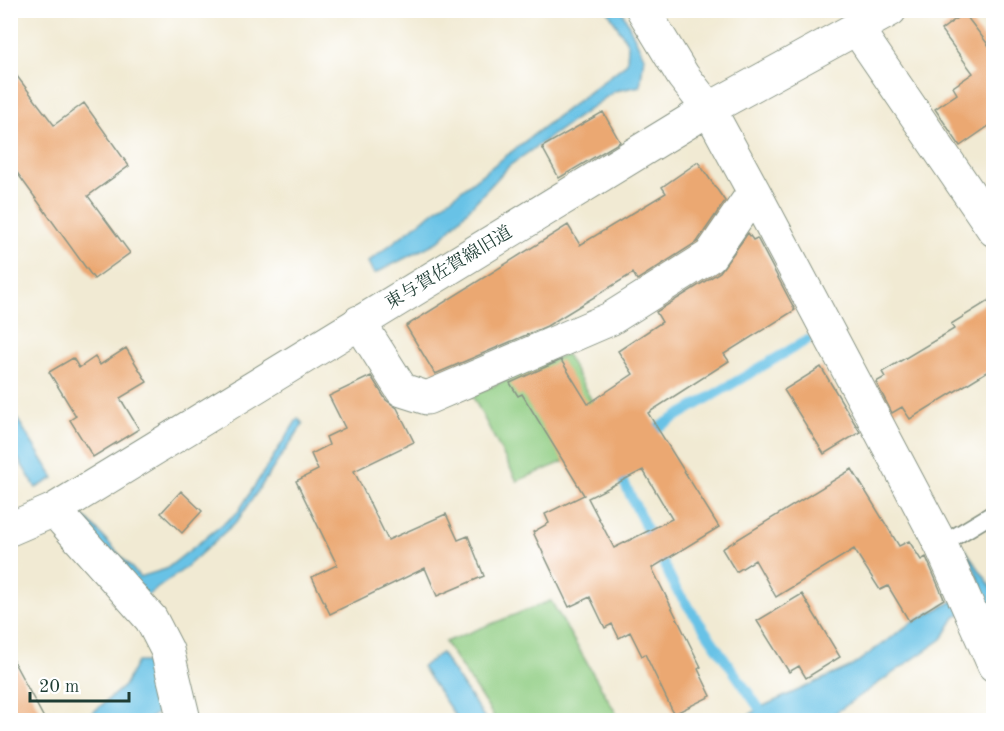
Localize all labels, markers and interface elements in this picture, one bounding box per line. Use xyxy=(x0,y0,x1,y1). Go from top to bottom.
street label: 東与賀佐賀線旧道 xyxy=(382,221,515,313)
scale bar xyxy=(30,665,129,703)
text: 20 m xyxy=(39,678,79,696)

